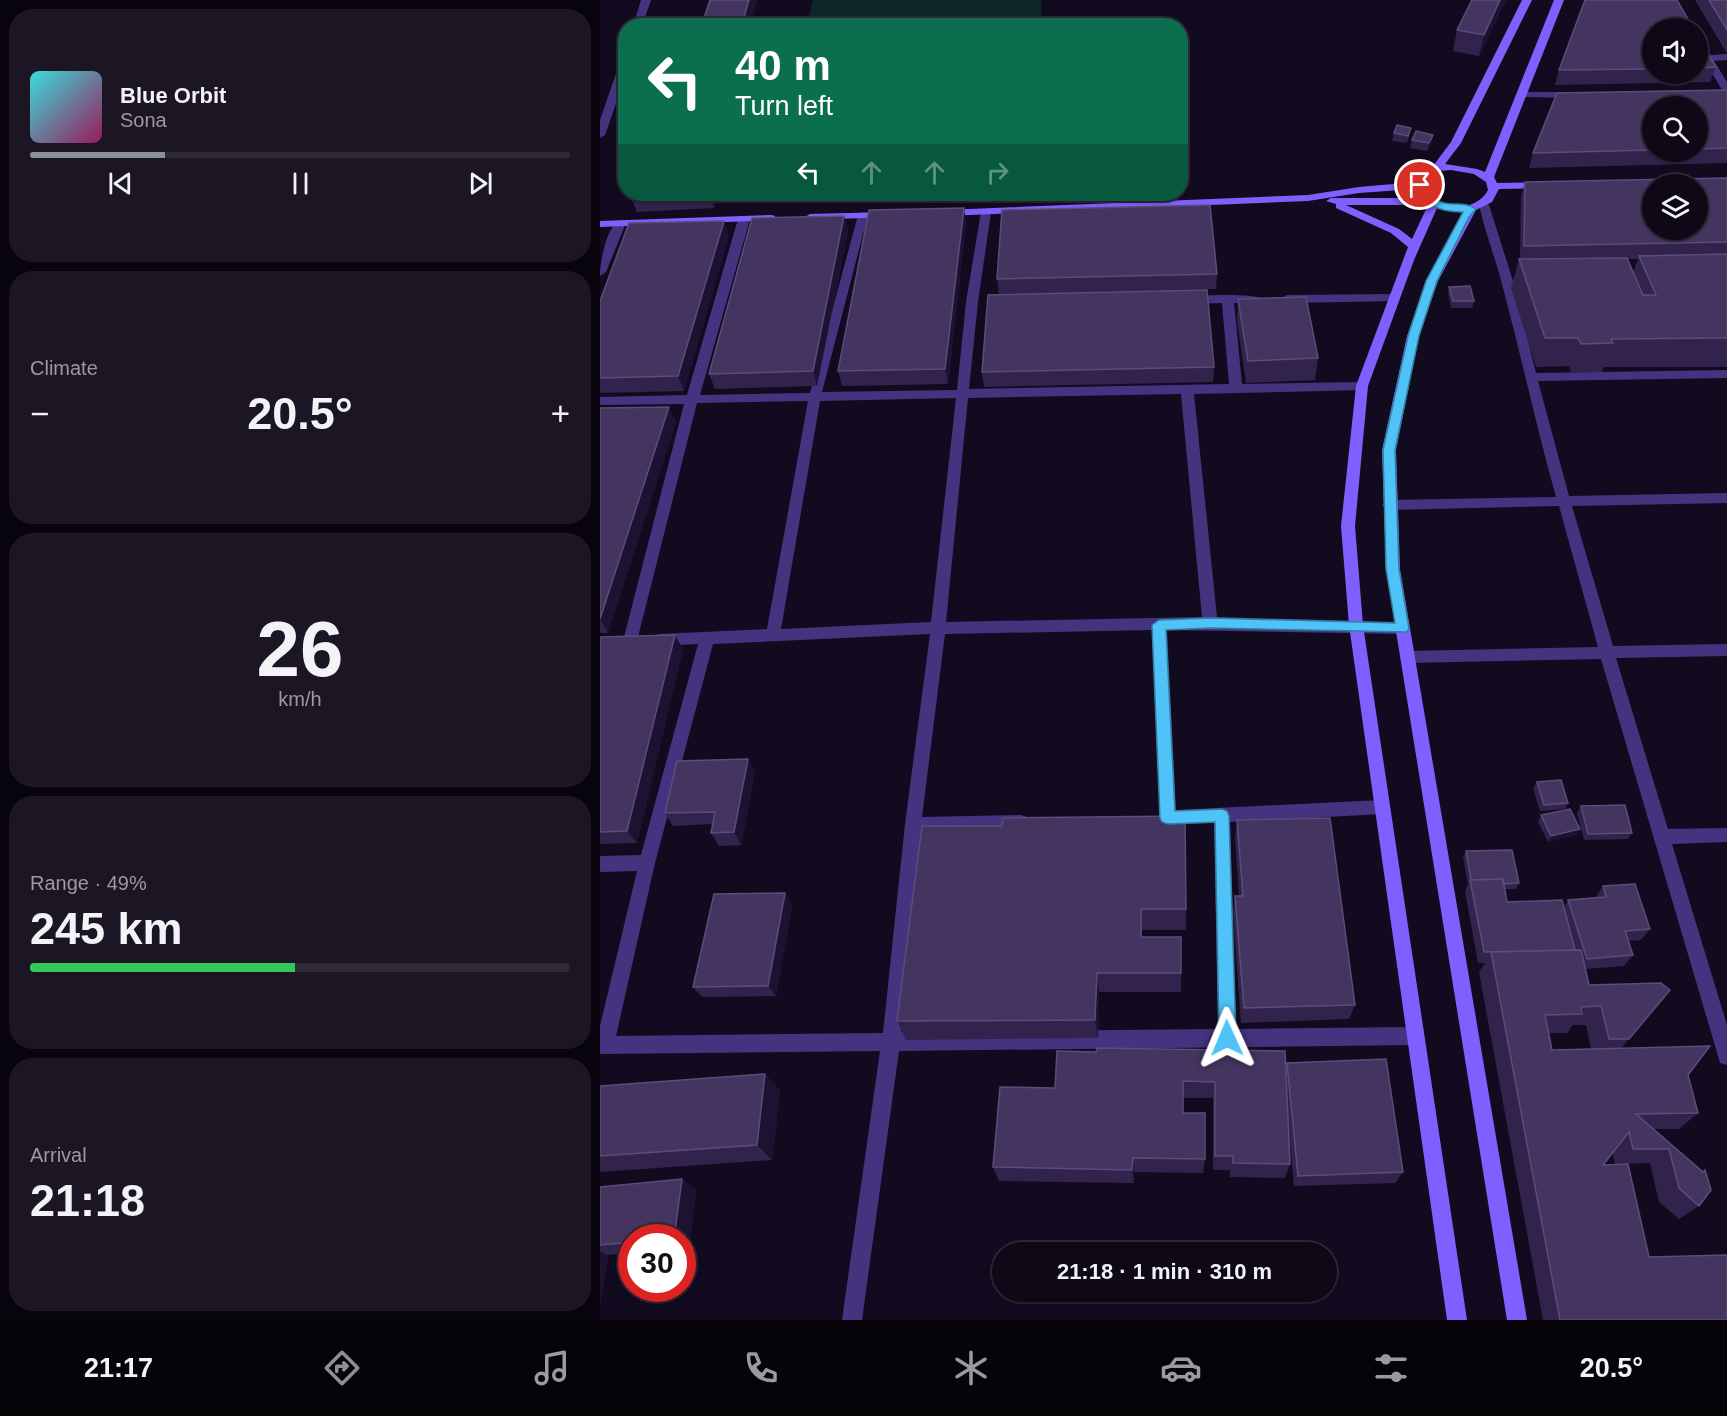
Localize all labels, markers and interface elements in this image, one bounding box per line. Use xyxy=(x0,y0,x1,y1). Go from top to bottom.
map controls xyxy=(1642,18,1708,240)
button: sound xyxy=(1642,18,1708,84)
icon: left xyxy=(636,42,714,120)
text: 40 m xyxy=(735,42,831,89)
text: Blue Orbit xyxy=(120,83,226,108)
text: Turn left xyxy=(735,91,833,121)
button: search xyxy=(1642,96,1708,162)
text: Sona xyxy=(120,109,167,131)
icon: left xyxy=(792,156,825,189)
icon: ahead xyxy=(855,156,888,189)
icon: ahead xyxy=(918,156,951,189)
icon: right xyxy=(981,156,1014,189)
pin xyxy=(1394,159,1445,210)
icon: previous xyxy=(104,167,137,200)
icon: pause xyxy=(284,167,317,200)
icon: next xyxy=(464,167,497,200)
icon: arrive xyxy=(1403,168,1436,201)
button: layers xyxy=(1642,174,1708,240)
text: Climate xyxy=(30,357,98,379)
text: 20.5° xyxy=(247,388,353,439)
text: − xyxy=(30,395,49,432)
text: + xyxy=(551,395,570,432)
text: 26 xyxy=(257,605,343,693)
text: km/h xyxy=(278,688,322,710)
text: Range · 49% xyxy=(30,872,147,894)
text: 245 km xyxy=(30,903,183,954)
position arrow xyxy=(1195,1006,1259,1070)
text: Arrival xyxy=(30,1144,87,1166)
text: 21:18 xyxy=(30,1175,145,1226)
speed limit sign: 30 xyxy=(618,1224,696,1302)
text: 21:18 · 1 min · 310 m xyxy=(1057,1259,1272,1284)
icon: directions xyxy=(321,1347,363,1389)
icon: music xyxy=(531,1347,573,1389)
icon: phone xyxy=(740,1347,782,1389)
icon: climate xyxy=(950,1347,992,1389)
icon: car xyxy=(1160,1347,1202,1389)
icon: filters xyxy=(1370,1347,1412,1389)
text: 21:17 xyxy=(84,1353,153,1383)
text: 20.5° xyxy=(1580,1353,1643,1383)

